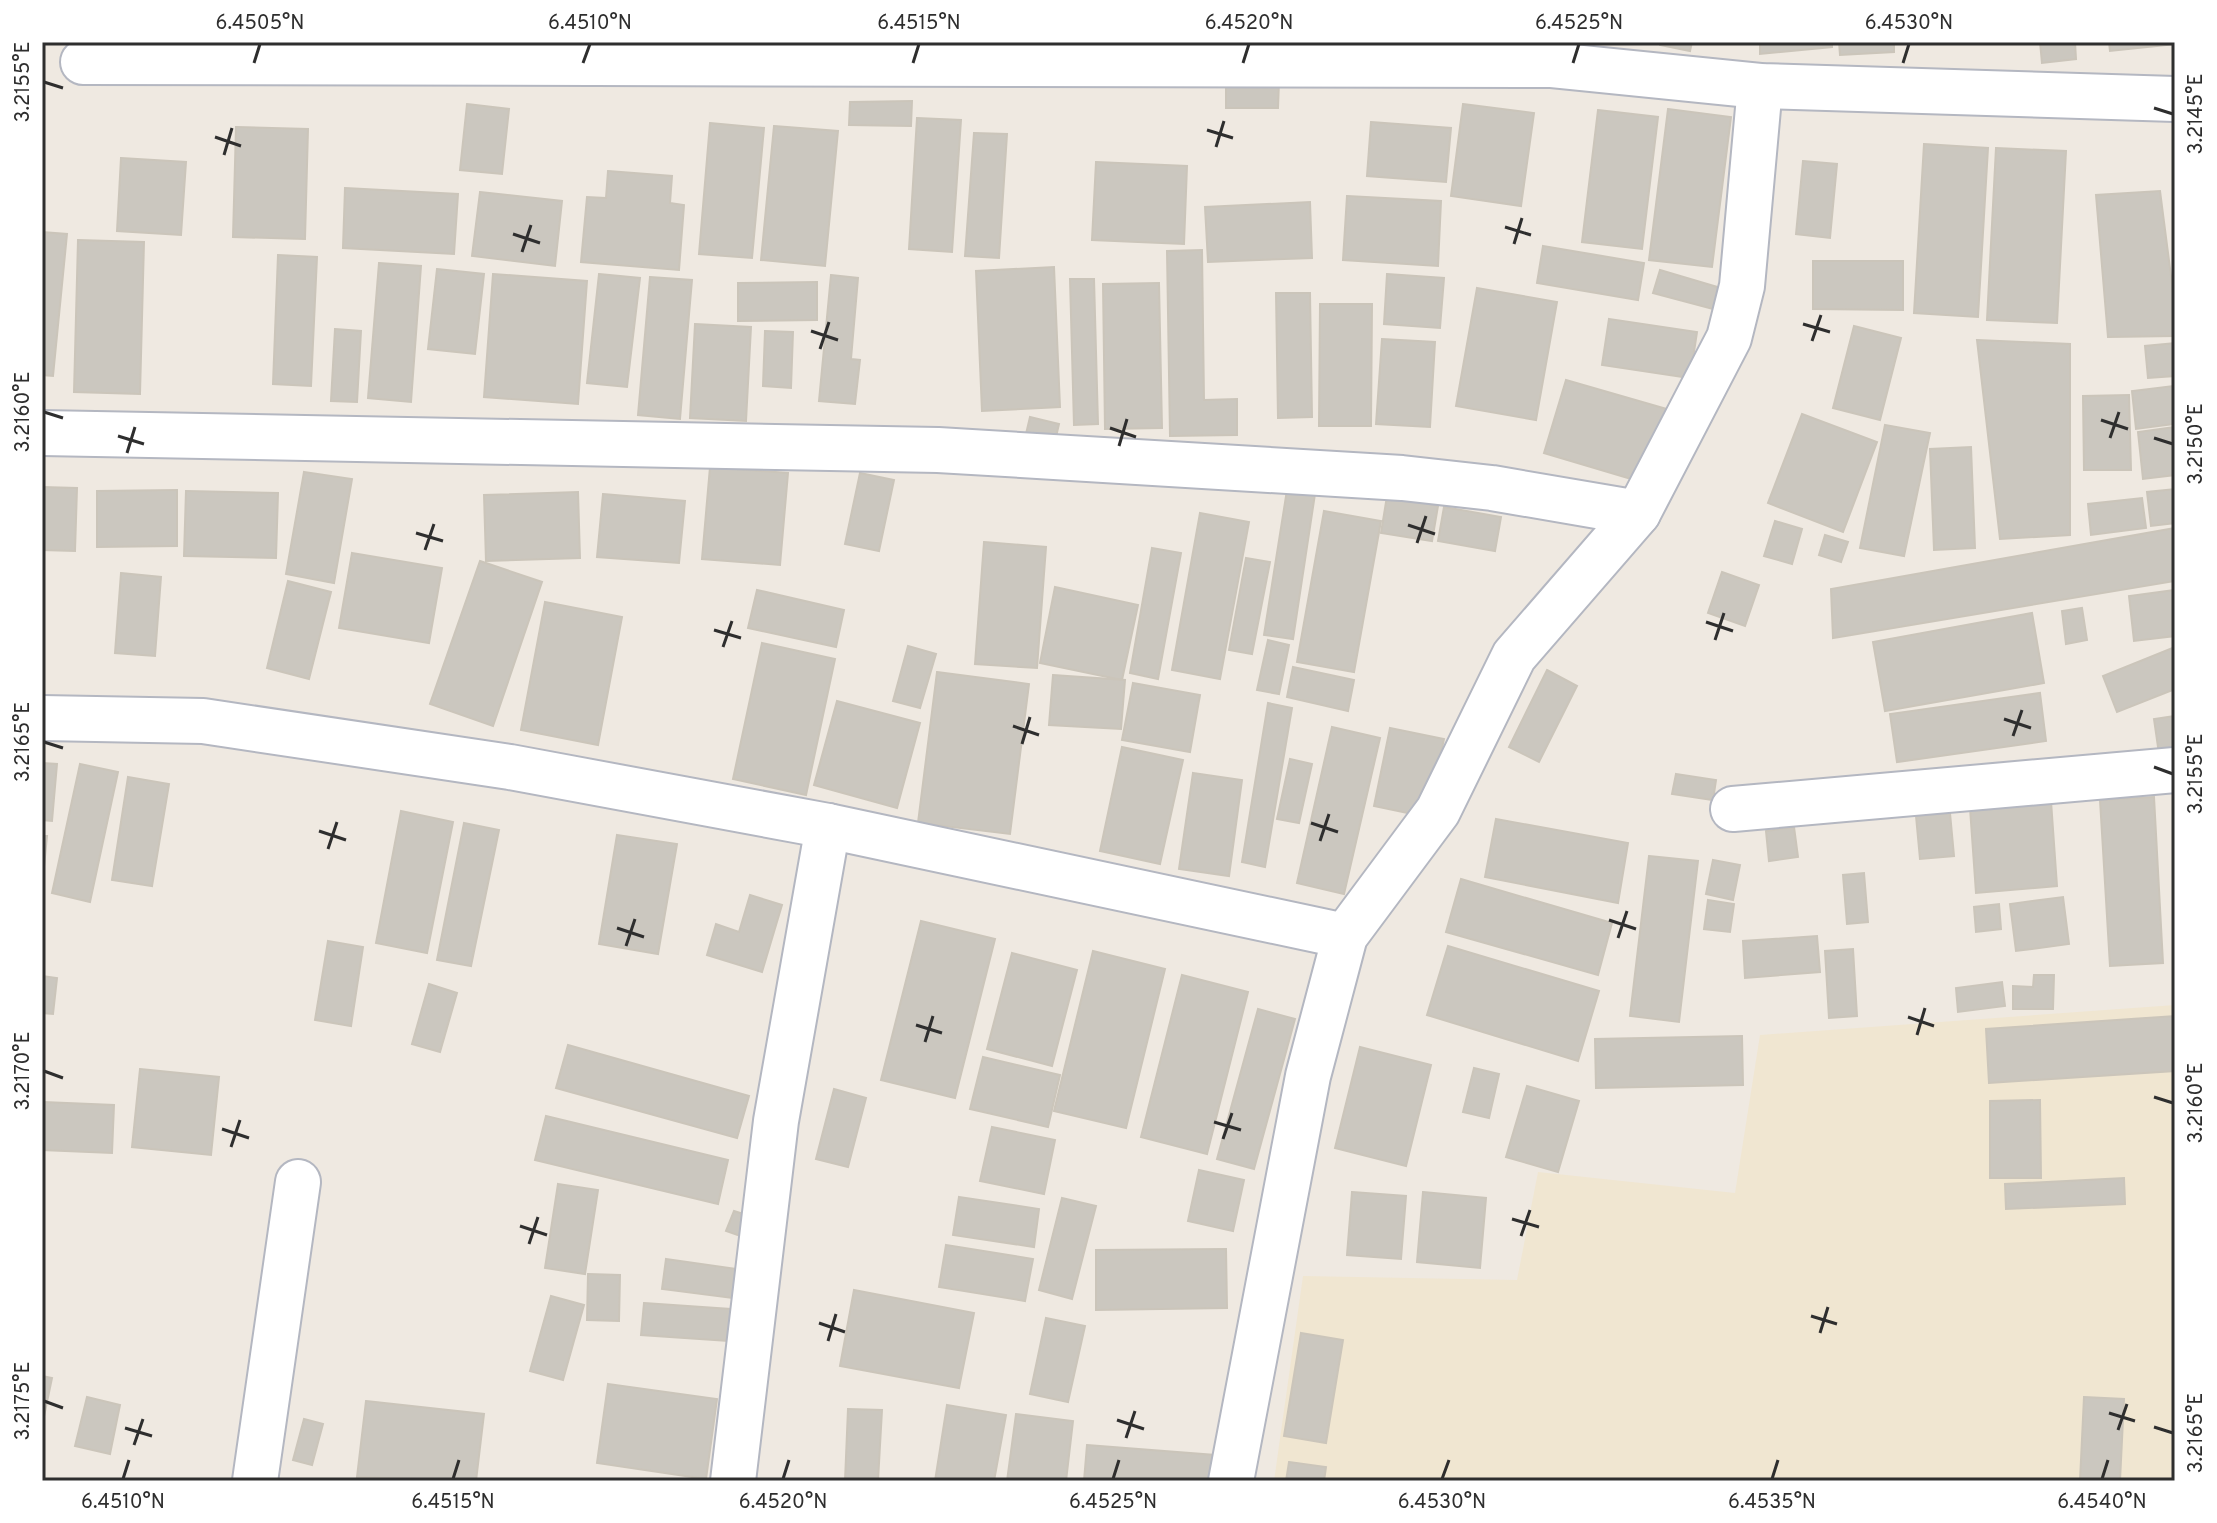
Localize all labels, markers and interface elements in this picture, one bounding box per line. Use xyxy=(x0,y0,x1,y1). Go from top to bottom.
text: 6.4505°N xyxy=(216,11,304,37)
text: 6.4510°N xyxy=(548,11,632,37)
text: 6.4515°N xyxy=(877,11,961,37)
text: 6.4520°N xyxy=(1205,11,1293,37)
text: 6.4525°N xyxy=(1535,11,1623,37)
text: 6.4530°N xyxy=(1865,11,1953,37)
text: 3.2155°E xyxy=(11,41,37,123)
text: 3.2145°E xyxy=(2184,74,2210,154)
text: 3.2160°E xyxy=(11,371,37,453)
text: 3.2150°E xyxy=(2184,403,2210,485)
text: 3.2165°E xyxy=(11,702,37,782)
text: 3.2155°E xyxy=(2184,733,2210,815)
text: 3.2170°E xyxy=(11,1032,37,1110)
text: 3.2160°E xyxy=(2184,1062,2210,1144)
text: 3.2175°E xyxy=(11,1361,37,1441)
text: 3.2165°E xyxy=(2184,1393,2210,1473)
text: 6.4510°N xyxy=(81,1490,165,1516)
text: 6.4515°N xyxy=(411,1490,495,1516)
text: 6.4520°N xyxy=(739,1490,827,1516)
text: 6.4525°N xyxy=(1069,1490,1157,1516)
text: 6.4530°N xyxy=(1398,1490,1486,1516)
text: 6.4535°N xyxy=(1728,1490,1816,1516)
text: 6.4540°N xyxy=(2057,1490,2147,1516)

